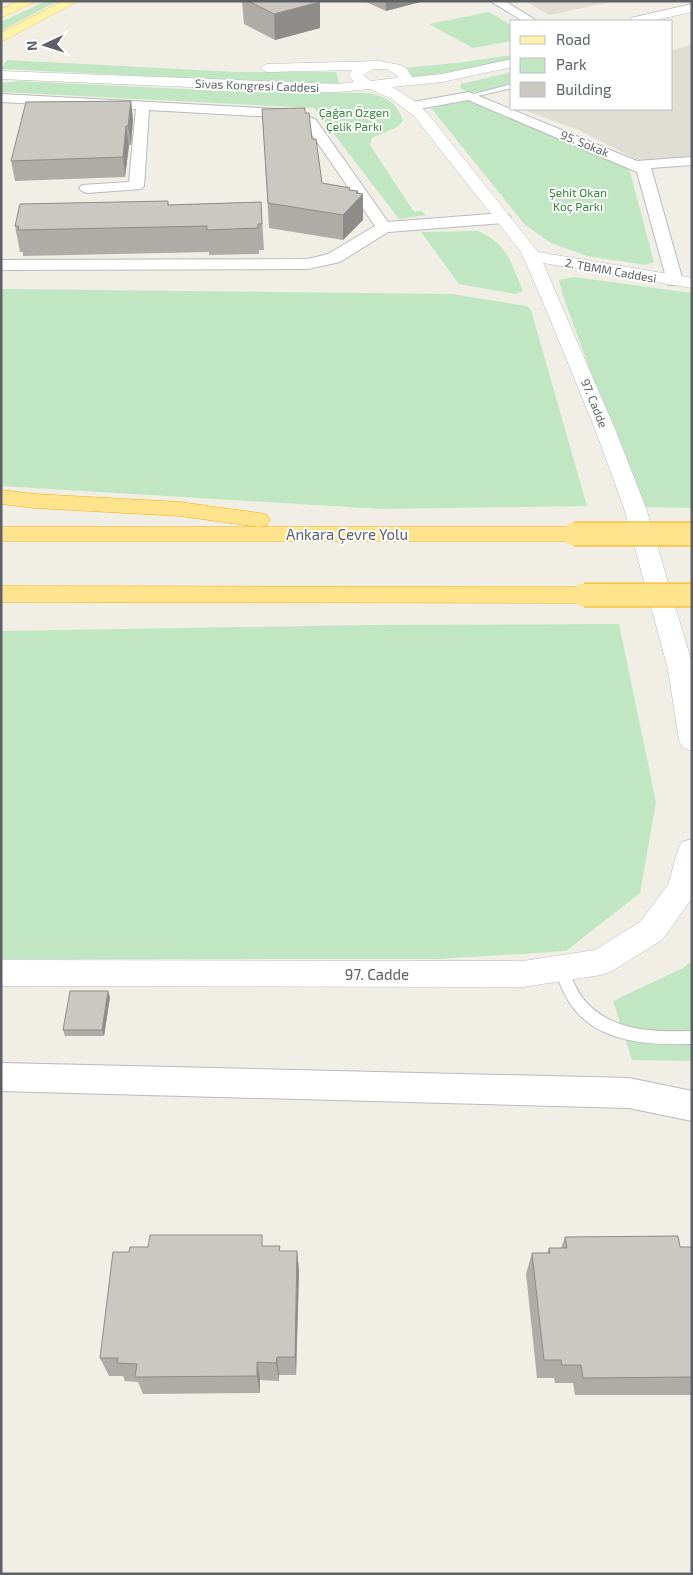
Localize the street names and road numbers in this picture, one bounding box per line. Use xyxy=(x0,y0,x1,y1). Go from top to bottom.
street label: Sivas Kongresi Caddesi xyxy=(195,76,319,94)
street label: 95. Sokak xyxy=(559,127,611,159)
street label: 2. TBMM Caddesi xyxy=(564,255,658,285)
street label: 97. Cadde xyxy=(579,376,611,430)
street label: Ankara Çevre Yolu xyxy=(286,525,408,544)
street label: 97. Cadde xyxy=(345,965,409,983)

